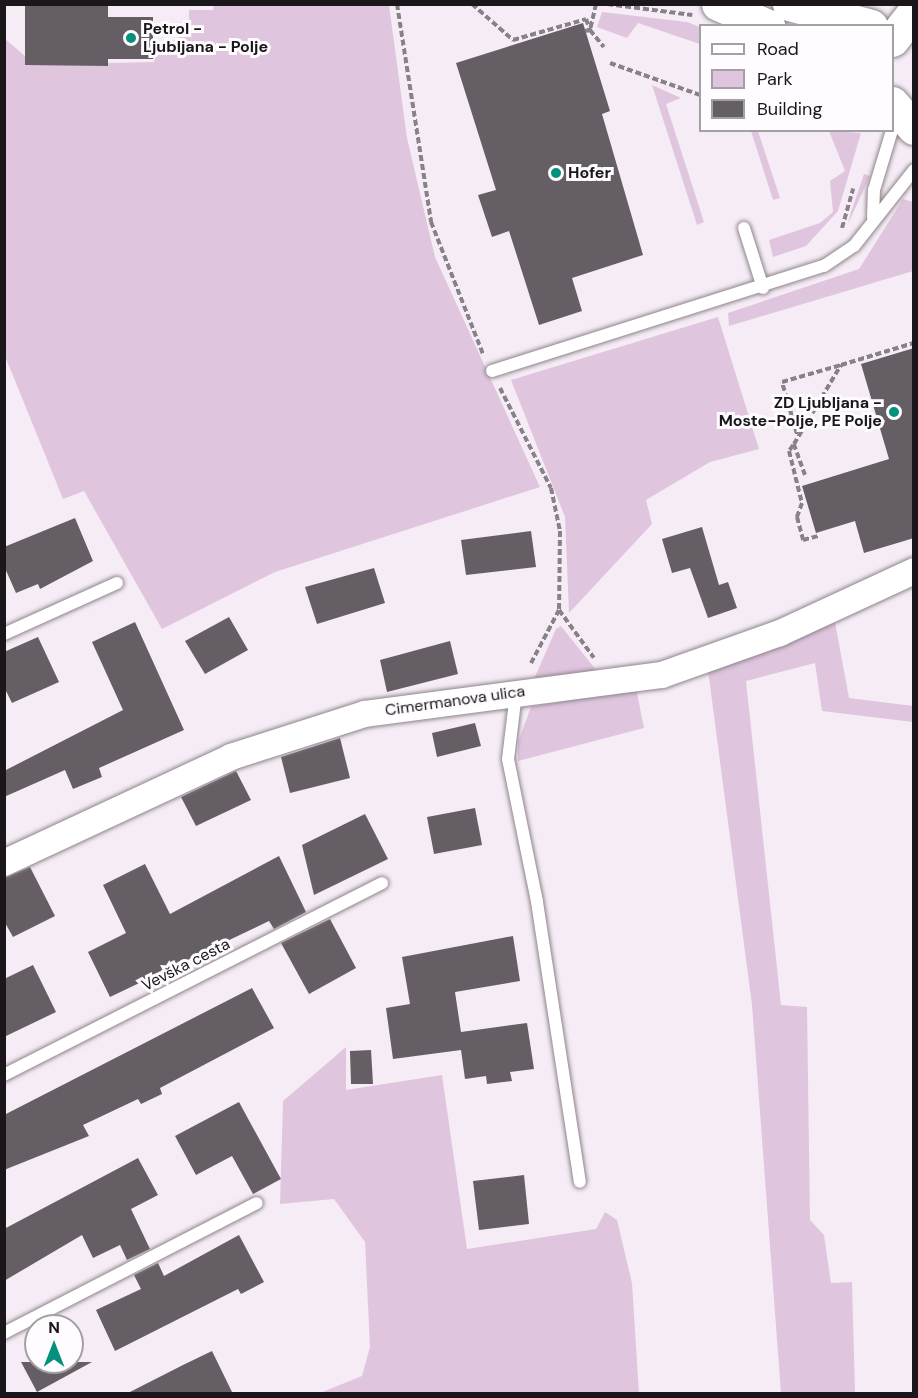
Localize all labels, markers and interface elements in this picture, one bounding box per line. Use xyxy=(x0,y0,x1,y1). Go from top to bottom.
place label: Petrol - Ljubljana - Polje xyxy=(143,19,268,57)
legend xyxy=(699,24,894,132)
marker: Petrol - Ljubljana - Polje xyxy=(124,31,138,45)
text: Road xyxy=(757,37,799,61)
text: Park xyxy=(757,67,793,91)
text: Building xyxy=(757,97,822,121)
place label: Hofer xyxy=(568,163,611,183)
marker: Hofer xyxy=(549,166,563,180)
place label: ZD Ljubljana - Moste-Polje, PE Polje xyxy=(719,393,882,431)
marker: ZD Ljubljana - Moste-Polje, PE Polje xyxy=(887,405,901,419)
street label: Cimermanova ulica xyxy=(384,682,526,720)
street label: Vevška cesta xyxy=(139,935,233,995)
north arrow xyxy=(24,1314,84,1374)
text: N xyxy=(48,1317,60,1338)

